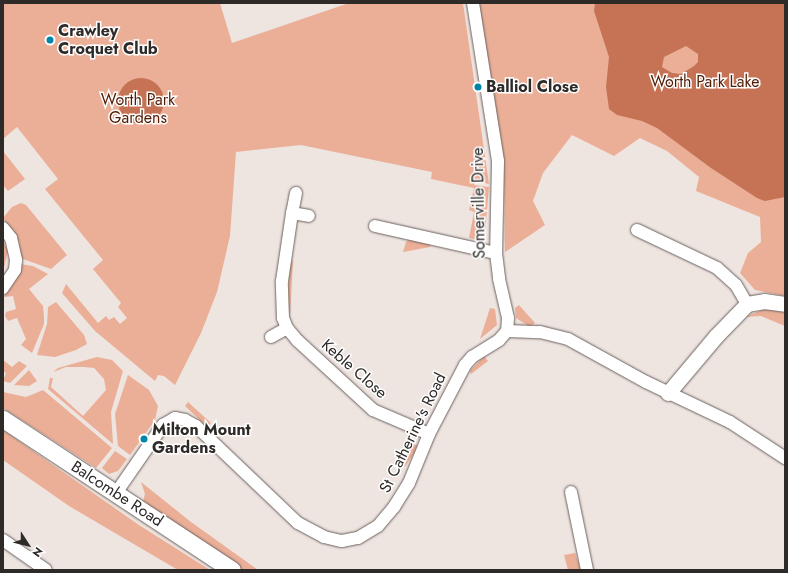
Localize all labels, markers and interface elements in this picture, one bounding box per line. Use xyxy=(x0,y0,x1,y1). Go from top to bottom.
place label: Crawley Croquet Club xyxy=(58,21,158,59)
marker: Crawley Croquet Club xyxy=(45,35,55,45)
park label: Worth Park Lake xyxy=(650,72,760,92)
place label: Balliol Close xyxy=(486,77,578,97)
marker: Balliol Close xyxy=(473,82,483,92)
park label: Worth Park Gardens xyxy=(101,90,175,128)
street label: Somerville Drive xyxy=(468,147,490,259)
street label: Keble Close xyxy=(317,335,391,403)
street label: St Catherine's Road xyxy=(376,370,450,496)
place label: Milton Mount Gardens xyxy=(152,420,251,458)
marker: Milton Mount Gardens xyxy=(139,434,149,444)
street label: Balcombe Road xyxy=(67,457,167,531)
north arrow xyxy=(8,525,48,565)
text: N xyxy=(29,544,47,560)

